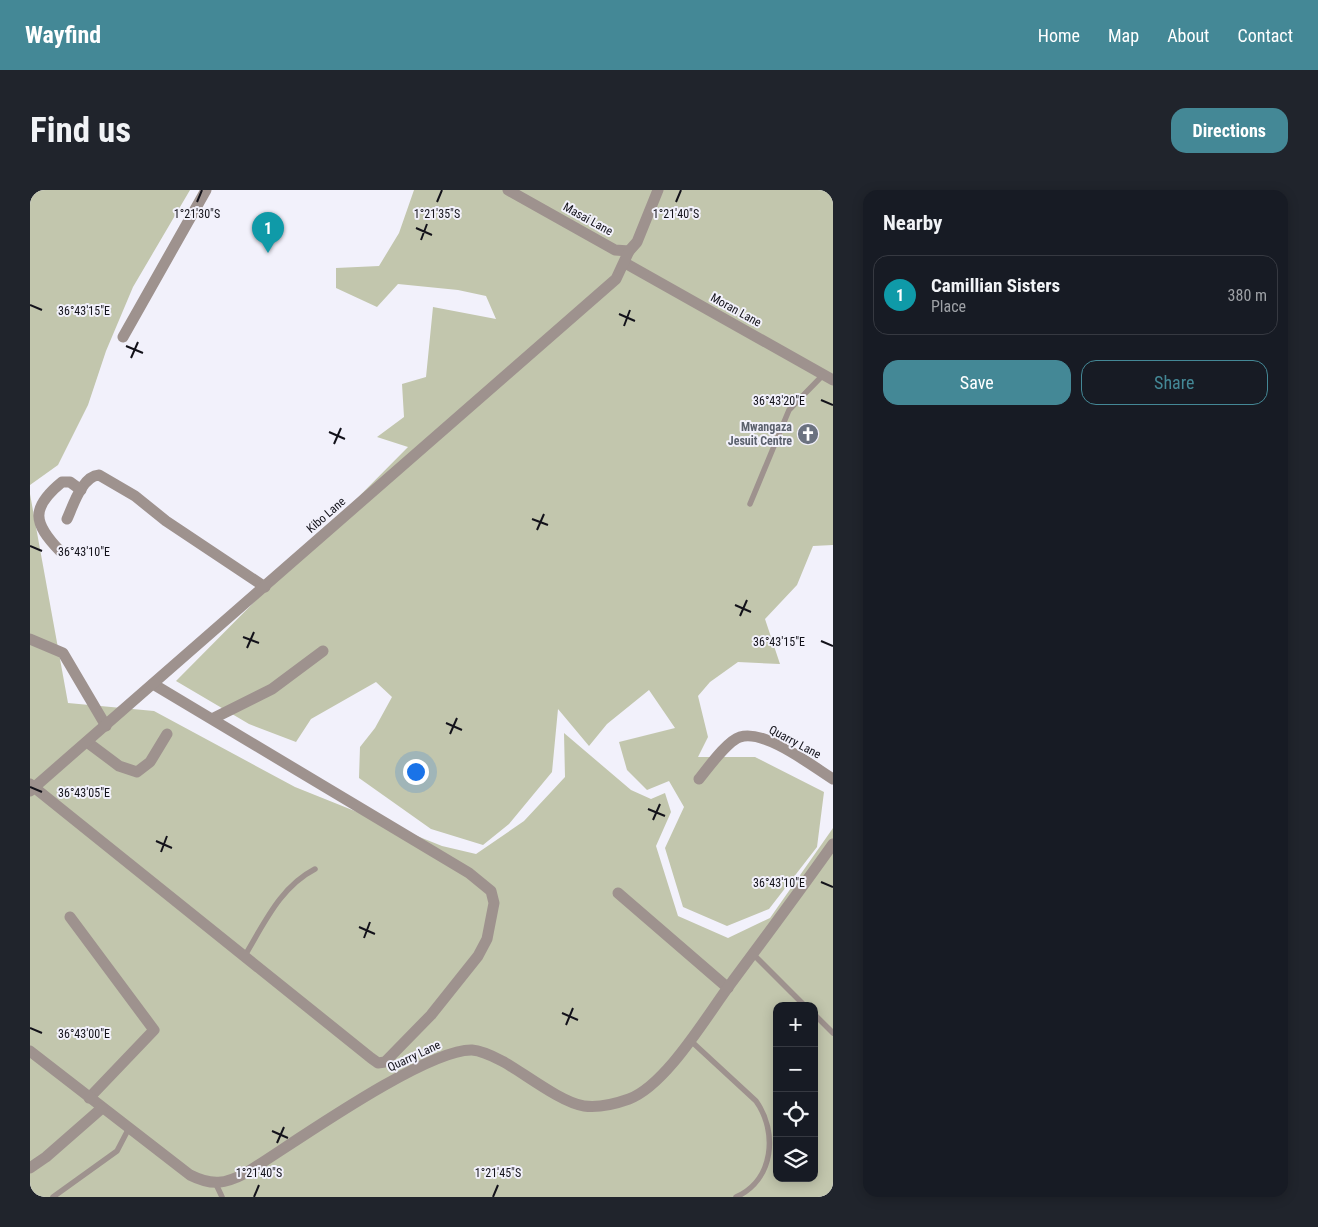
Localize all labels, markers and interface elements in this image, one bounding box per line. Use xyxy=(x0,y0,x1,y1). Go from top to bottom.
text: Wayfind xyxy=(25,21,101,49)
text: Home xyxy=(1038,25,1080,46)
text: Map xyxy=(1108,25,1139,46)
text: About xyxy=(1167,25,1209,46)
text: Contact xyxy=(1237,25,1293,46)
button: Directions xyxy=(1171,108,1288,153)
text: Find us xyxy=(30,110,131,151)
street label: Masai Lane xyxy=(561,200,616,238)
text: 1°21'30"S xyxy=(174,207,220,221)
text: 1°21'35"S xyxy=(414,207,460,221)
text: 1°21'40"S xyxy=(653,207,699,221)
text: Nearby xyxy=(883,211,942,235)
pin: 1 xyxy=(252,212,284,253)
text: Camillian Sisters xyxy=(931,274,1060,297)
text: 1 xyxy=(896,286,904,305)
text: 380 m xyxy=(1228,286,1267,305)
street label: Moran Lane xyxy=(708,290,764,330)
text: Place xyxy=(931,297,966,316)
text: 36°43'15"E xyxy=(58,304,110,318)
button: Save xyxy=(883,360,1071,405)
button: Share xyxy=(1081,360,1268,405)
text: 36°43'20"E xyxy=(753,394,805,408)
place label: Mwangaza Jesuit Centre xyxy=(728,420,792,448)
church icon: Mwangaza Jesuit Centre xyxy=(796,422,820,446)
street label: Kibo Lane xyxy=(304,494,349,536)
text: 36°43'10"E xyxy=(58,545,110,559)
text: 36°43'15"E xyxy=(753,635,805,649)
street label: Quarry Lane xyxy=(767,722,824,762)
your location xyxy=(403,759,429,785)
text: 36°43'05"E xyxy=(58,786,110,800)
text: 36°43'10"E xyxy=(753,876,805,890)
map controls xyxy=(773,1002,818,1182)
button: + xyxy=(773,1002,818,1047)
text: 36°43'00"E xyxy=(58,1027,110,1041)
street label: Quarry Lane xyxy=(385,1037,443,1074)
button: − xyxy=(773,1047,818,1092)
button: locate xyxy=(773,1092,818,1137)
button: layers xyxy=(773,1137,818,1182)
text: 1°21'40"S xyxy=(236,1166,282,1180)
text: 1°21'45"S xyxy=(475,1166,521,1180)

